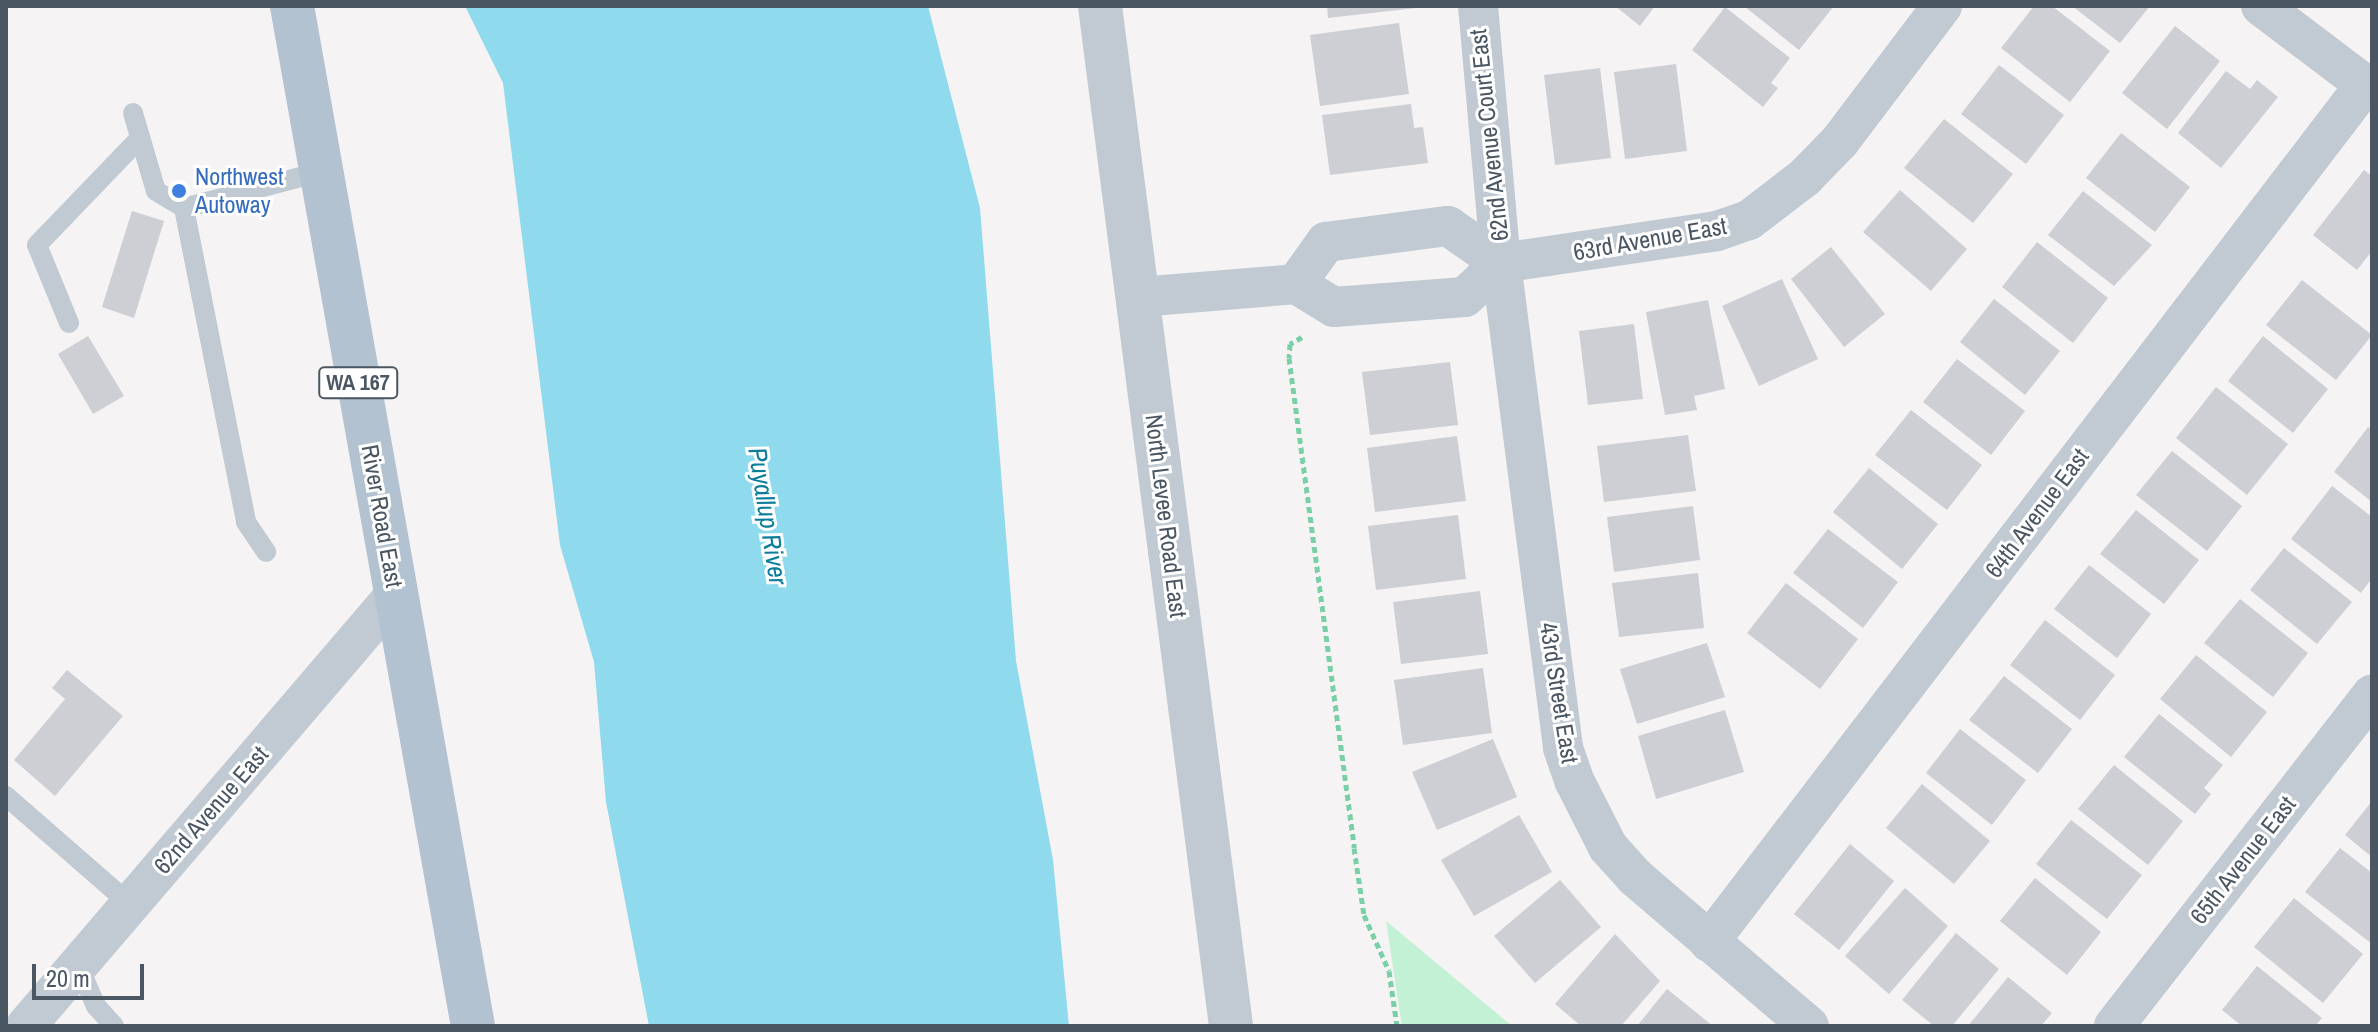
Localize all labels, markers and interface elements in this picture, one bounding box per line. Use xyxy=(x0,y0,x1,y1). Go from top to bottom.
street label: 62nd Avenue Court East xyxy=(1463,27,1515,243)
place label: Northwest Autoway xyxy=(195,163,284,219)
marker: Northwest Autoway xyxy=(170,182,188,200)
street label: 63rd Avenue East xyxy=(1571,211,1729,267)
road number: WA 167 xyxy=(316,365,400,401)
street label: North Levee Road East xyxy=(1139,413,1193,619)
street label: River Road East xyxy=(355,442,409,590)
street label: 64th Avenue East xyxy=(1979,442,2095,584)
water label: Puyallup River xyxy=(742,445,794,587)
street label: 43rd Street East xyxy=(1534,621,1584,765)
street label: 62nd Avenue East xyxy=(147,740,275,880)
street label: 65th Avenue East xyxy=(2184,790,2302,930)
scale bar xyxy=(36,948,148,998)
text: 20 m xyxy=(46,962,90,994)

